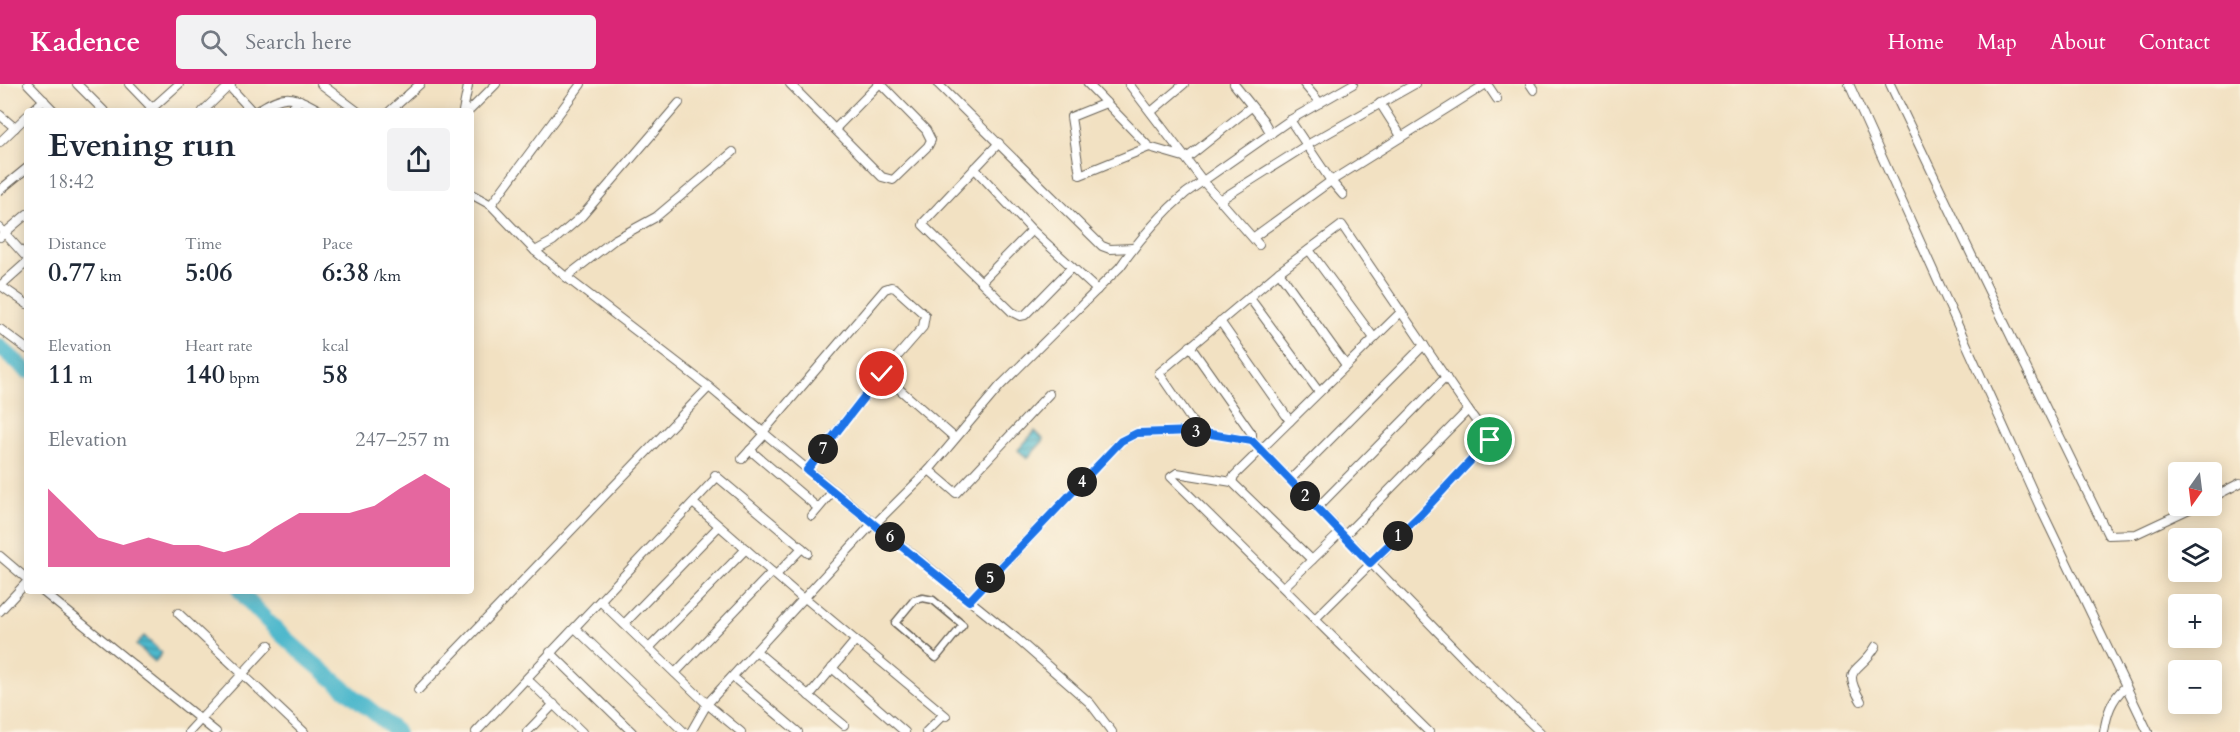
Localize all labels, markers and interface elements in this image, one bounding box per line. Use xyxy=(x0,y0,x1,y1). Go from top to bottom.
search box xyxy=(176,15,596,69)
text: Kadence xyxy=(30,23,140,61)
icon: search xyxy=(197,26,230,59)
text: Search here xyxy=(245,27,352,57)
text: Home xyxy=(1888,28,1944,57)
text: Map xyxy=(1977,28,2017,57)
text: About xyxy=(2050,28,2106,57)
text: Contact xyxy=(2139,28,2210,57)
text: Evening run xyxy=(48,123,236,168)
button: share xyxy=(387,128,450,191)
text: 18:42 xyxy=(48,168,94,195)
text: Distance xyxy=(48,233,106,255)
text: Time xyxy=(185,233,222,255)
text: Pace xyxy=(322,233,353,255)
text: 0.77 xyxy=(48,255,96,290)
text: 5:06 xyxy=(185,255,233,290)
text: 6:38 xyxy=(322,255,370,290)
text: km xyxy=(96,265,122,287)
text: /km xyxy=(370,265,401,287)
text: Elevation xyxy=(48,335,112,357)
text: Heart rate xyxy=(185,335,253,357)
text: kcal xyxy=(322,335,349,357)
pin xyxy=(856,348,907,399)
text: 11 xyxy=(48,357,75,392)
text: 140 xyxy=(185,357,225,392)
text: 58 xyxy=(322,357,349,392)
icon: check xyxy=(865,357,898,390)
text: m xyxy=(75,367,92,389)
text: bpm xyxy=(225,367,260,389)
pin xyxy=(1464,414,1515,465)
pin: 3 xyxy=(1181,417,1211,447)
text: 3 xyxy=(1192,421,1200,443)
icon: arrive xyxy=(1473,423,1506,456)
text: Elevation xyxy=(48,426,127,453)
text: 247–257 m xyxy=(355,426,450,453)
pin: 7 xyxy=(808,434,838,464)
text: 7 xyxy=(819,438,827,460)
north arrow xyxy=(2168,462,2222,516)
map controls xyxy=(2168,462,2222,714)
pin: 4 xyxy=(1067,467,1097,497)
text: 4 xyxy=(1078,471,1086,493)
pin: 2 xyxy=(1290,481,1320,511)
text: 2 xyxy=(1301,485,1309,507)
pin: 1 xyxy=(1383,521,1413,551)
pin: 6 xyxy=(875,522,905,552)
text: 1 xyxy=(1394,525,1402,547)
text: 6 xyxy=(886,526,894,548)
button: layers xyxy=(2168,528,2222,582)
pin: 5 xyxy=(975,563,1005,593)
text: 5 xyxy=(986,567,994,589)
button: + xyxy=(2168,594,2222,648)
button: − xyxy=(2168,660,2222,714)

